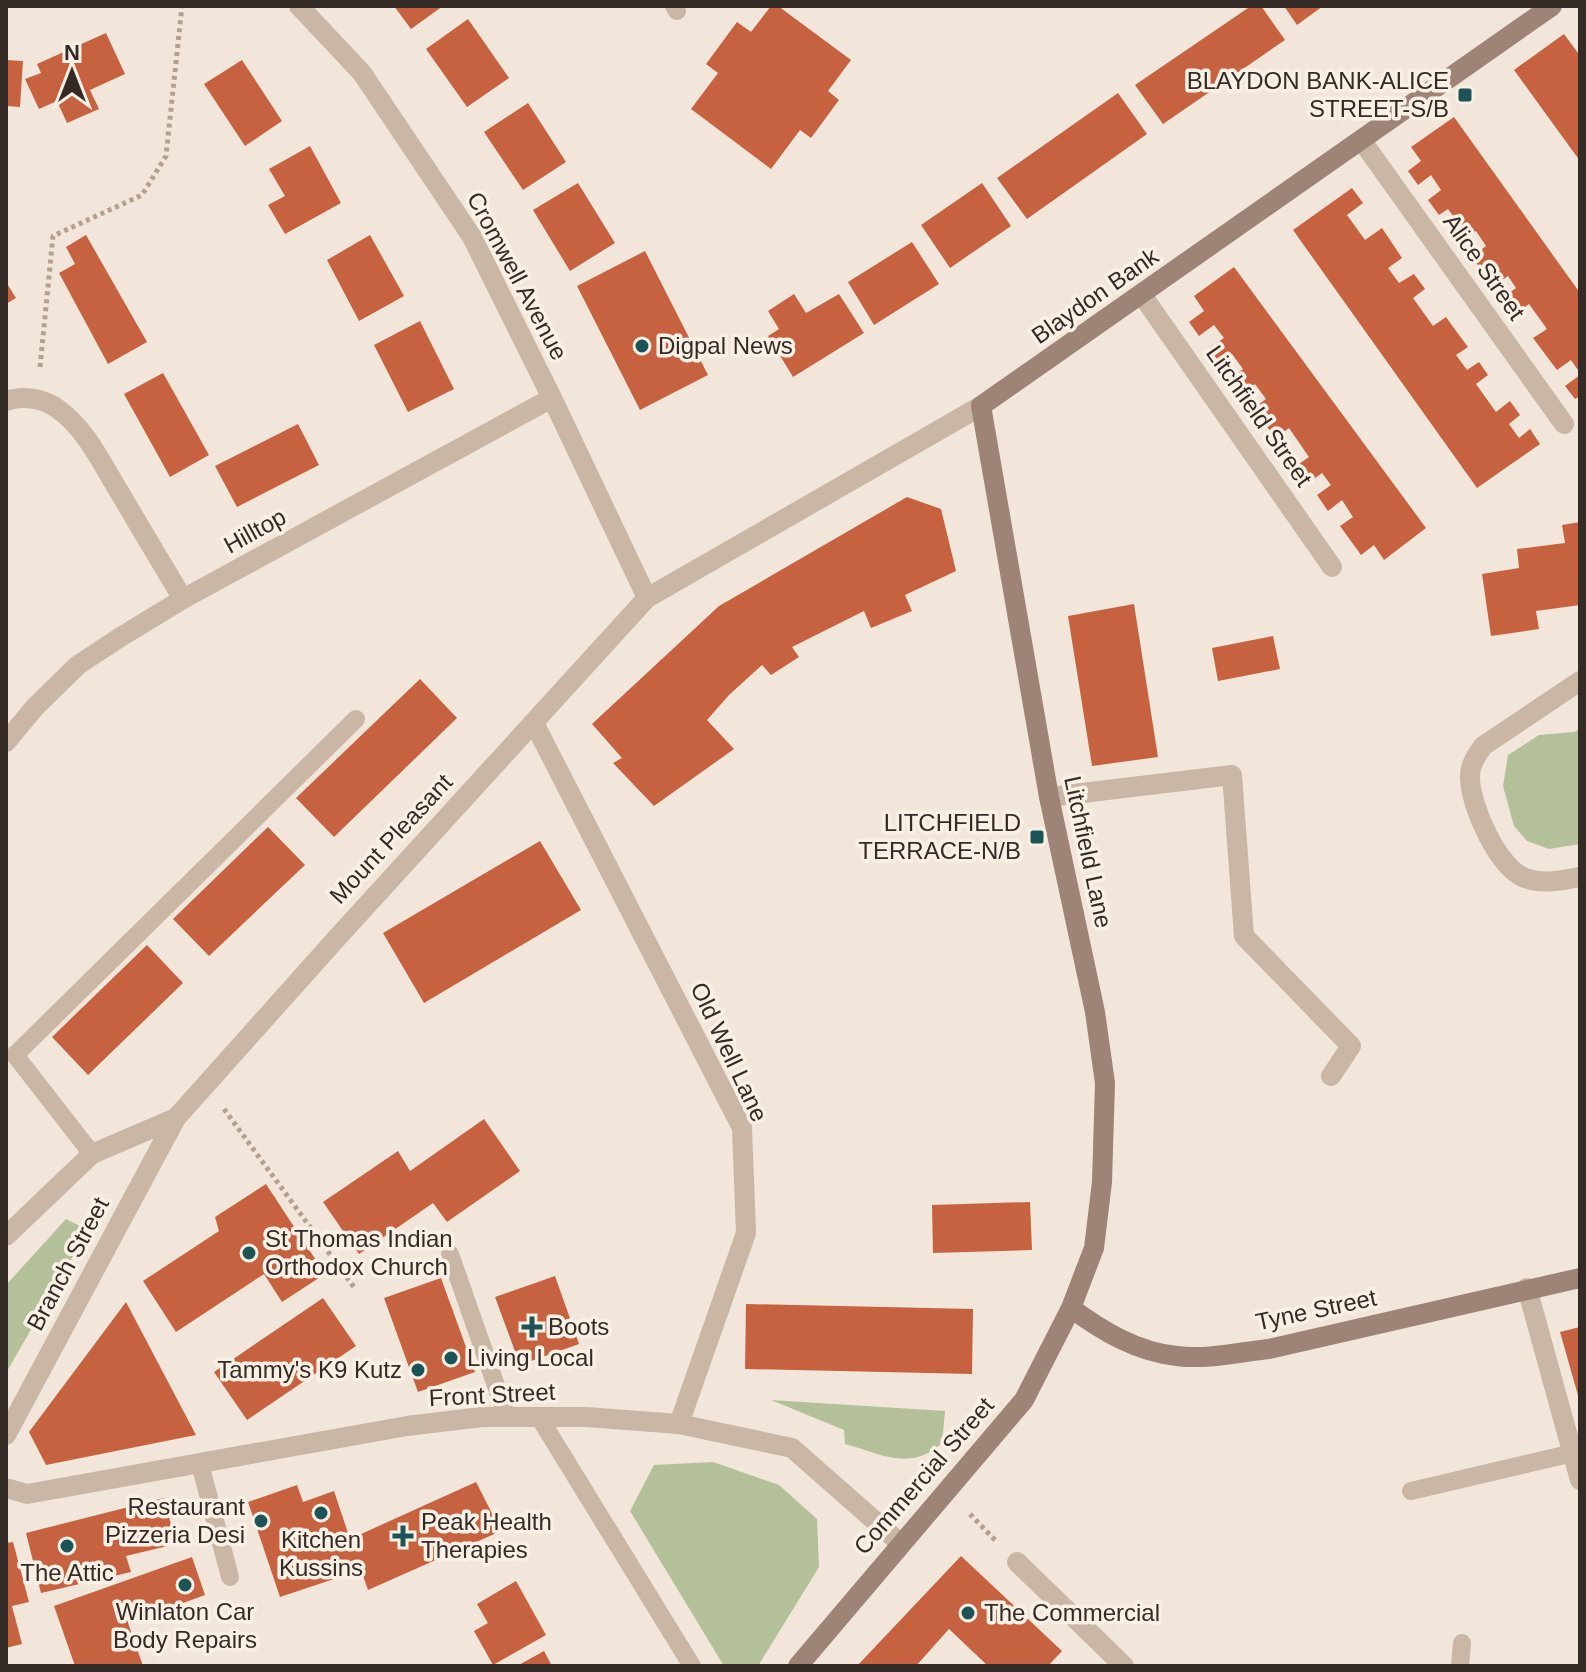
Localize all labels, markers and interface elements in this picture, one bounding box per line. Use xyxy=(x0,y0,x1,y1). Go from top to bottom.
north arrow xyxy=(32,32,112,112)
text: N xyxy=(64,40,80,65)
place label: BLAYDON BANK-ALICE STREET-S/B xyxy=(1187,67,1449,122)
marker: BLAYDON BANK-ALICE STREET-S/B xyxy=(1456,86,1474,104)
street label: Cromwell Avenue xyxy=(462,187,573,364)
street label: Alice Street xyxy=(1438,209,1531,325)
street label: Blaydon Bank xyxy=(1026,241,1164,349)
place label: Digpal News xyxy=(658,332,793,359)
marker: Digpal News xyxy=(633,337,651,355)
street label: Litchfield Street xyxy=(1201,340,1318,491)
street label: Hilltop xyxy=(219,503,290,559)
street label: Mount Pleasant xyxy=(324,768,458,909)
street label: Litchfield Lane xyxy=(1059,773,1118,930)
place label: LITCHFIELD TERRACE-N/B xyxy=(858,809,1021,864)
marker: LITCHFIELD TERRACE-N/B xyxy=(1028,828,1046,846)
street label: Old Well Lane xyxy=(685,978,773,1126)
street label: Branch Street xyxy=(21,1192,114,1335)
place label: St Thomas Indian Orthodox Church xyxy=(265,1225,453,1280)
marker: St Thomas Indian Orthodox Church xyxy=(240,1244,258,1262)
street label: Tyne Street xyxy=(1253,1283,1379,1335)
place label: Boots xyxy=(548,1313,609,1340)
marker: Boots xyxy=(523,1318,541,1336)
place label: Living Local xyxy=(467,1344,594,1371)
marker: Living Local xyxy=(442,1349,460,1367)
place label: Tammy's K9 Kutz xyxy=(217,1356,402,1383)
marker: Tammy's K9 Kutz xyxy=(409,1361,427,1379)
street label: Front Street xyxy=(428,1378,556,1411)
street label: Commercial Street xyxy=(848,1392,999,1560)
place label: Restaurant Pizzeria Desi xyxy=(105,1493,245,1548)
marker: Kitchen Kussins xyxy=(312,1504,330,1522)
place label: Peak Health Therapies xyxy=(421,1508,552,1563)
marker: Restaurant Pizzeria Desi xyxy=(252,1512,270,1530)
marker: Peak Health Therapies xyxy=(392,1525,414,1547)
place label: Kitchen Kussins xyxy=(279,1526,363,1581)
marker: The Attic xyxy=(58,1537,76,1555)
place label: The Attic xyxy=(20,1559,114,1586)
marker: Winlaton Car Body Repairs xyxy=(176,1576,194,1594)
place label: Winlaton Car Body Repairs xyxy=(113,1598,257,1653)
place label: The Commercial xyxy=(984,1599,1160,1626)
marker: The Commercial xyxy=(959,1604,977,1622)

